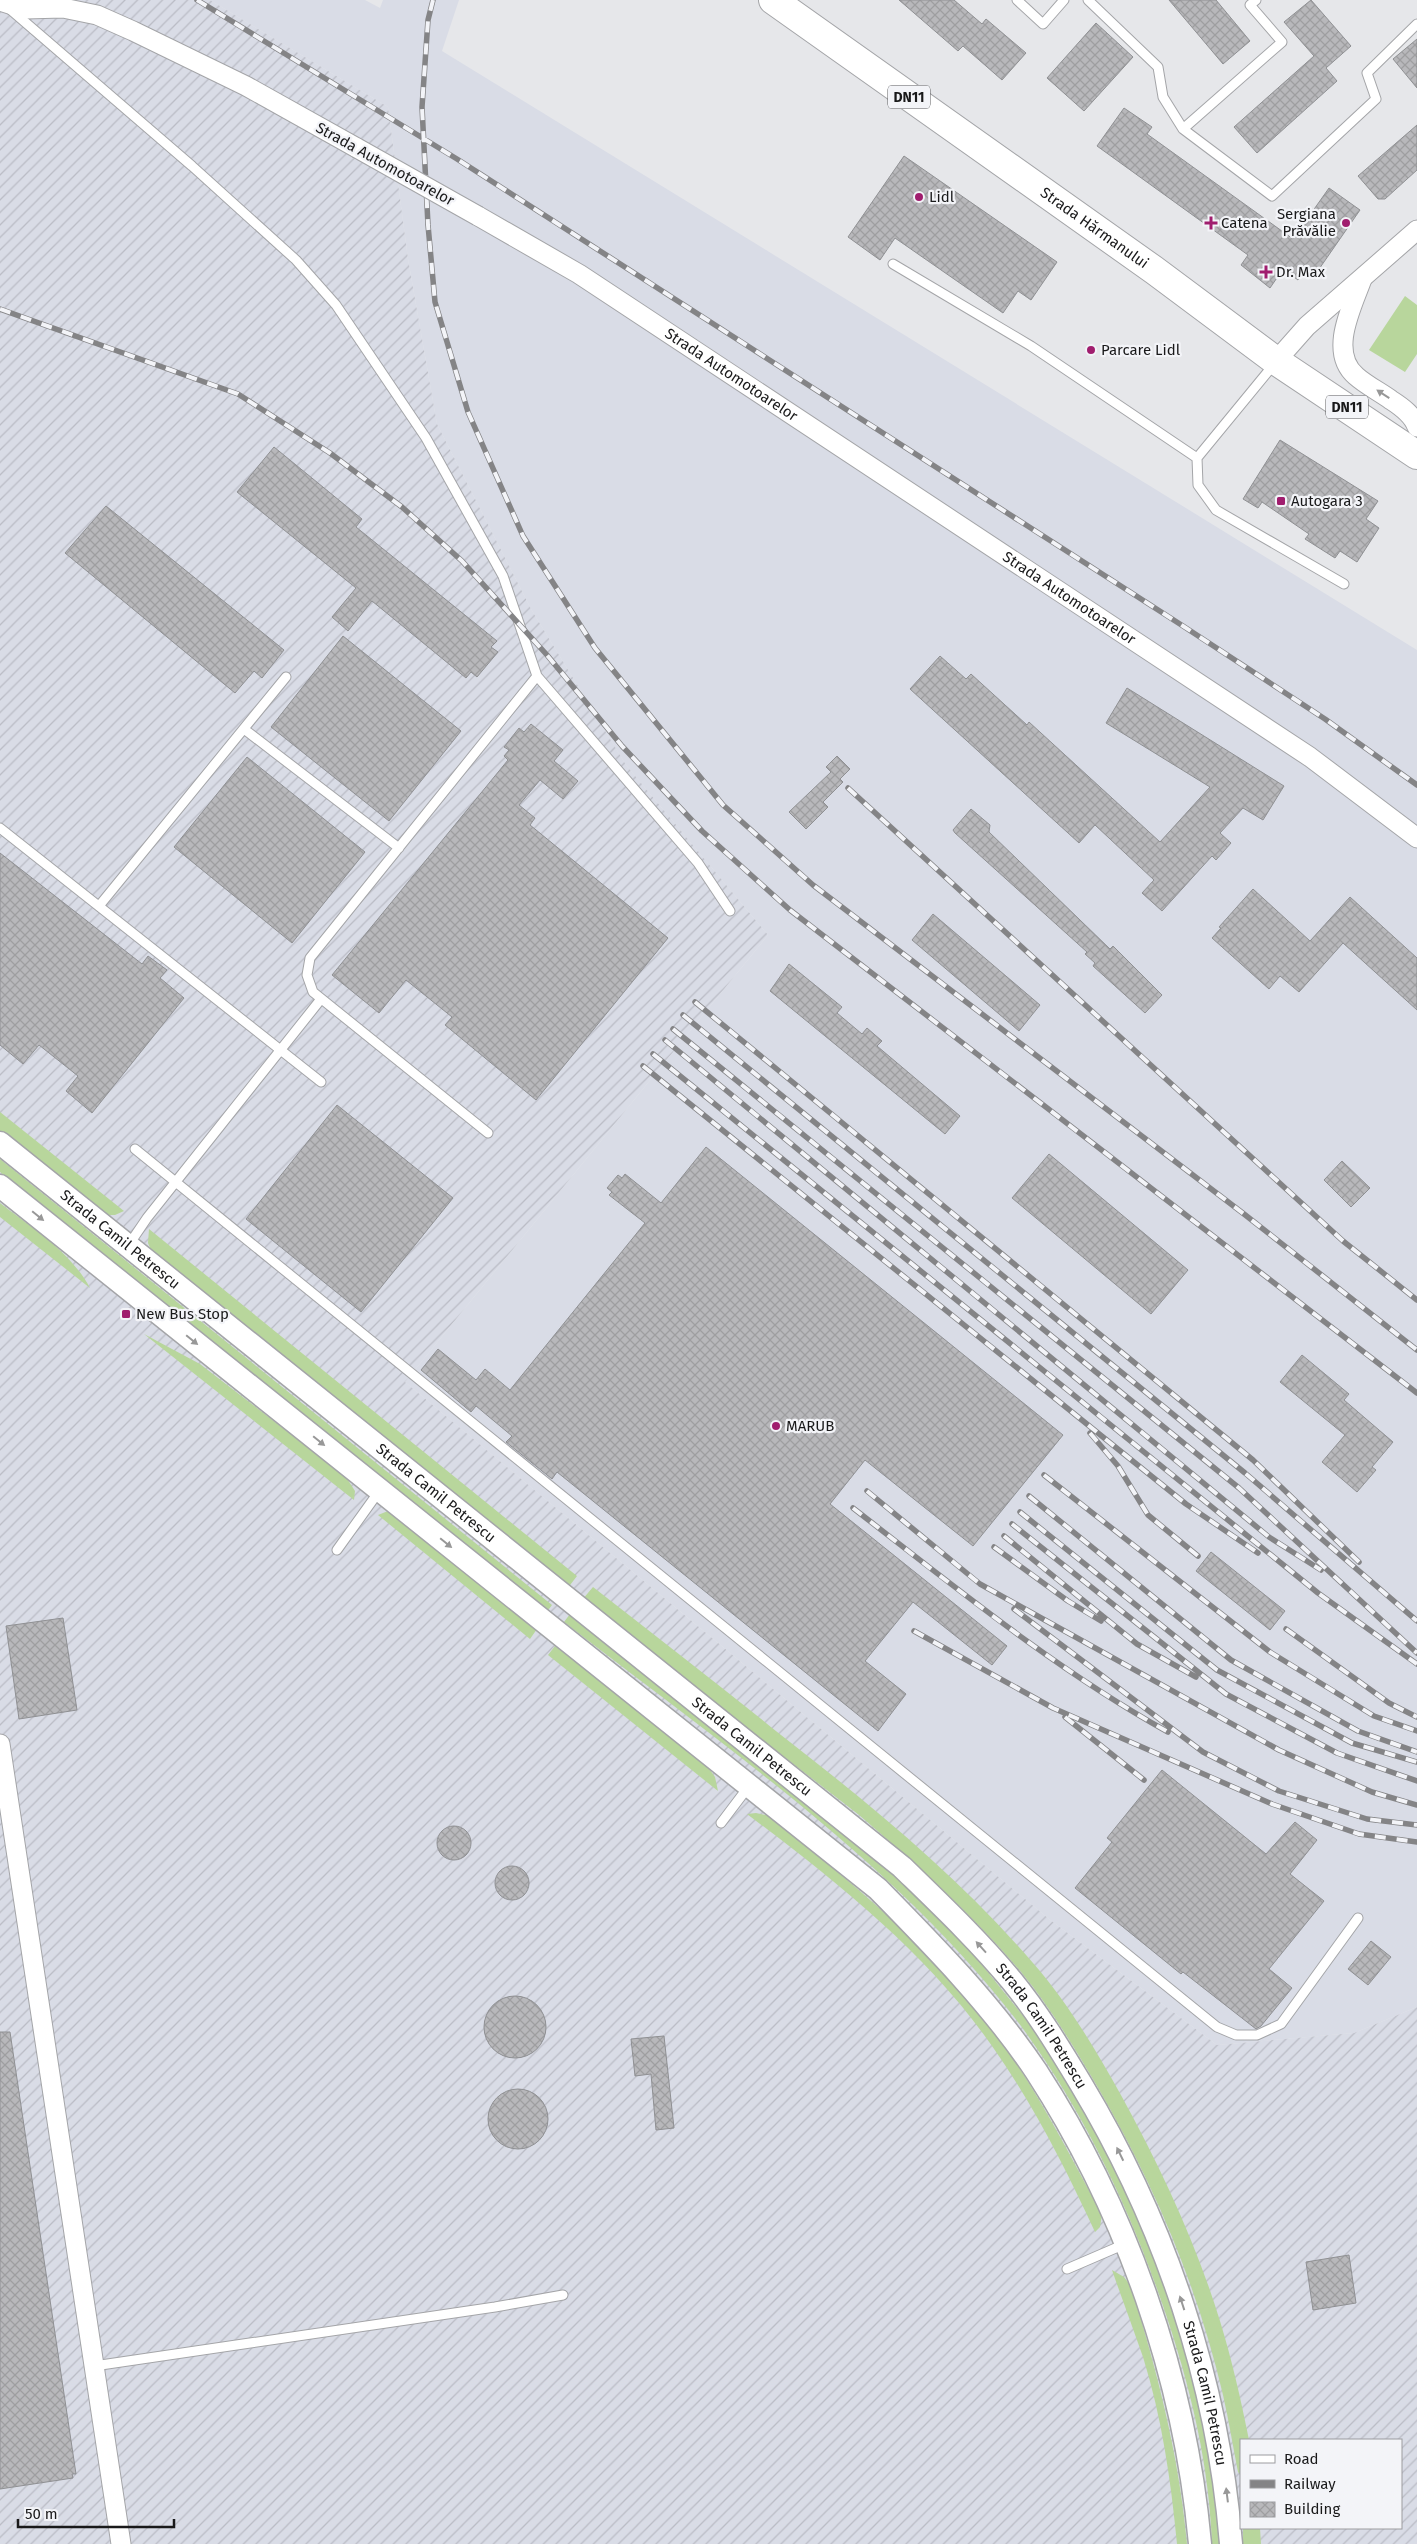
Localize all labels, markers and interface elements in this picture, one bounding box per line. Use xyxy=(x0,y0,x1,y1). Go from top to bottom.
road number: DN11 xyxy=(888,85,930,108)
street label: Strada Automotoarelor xyxy=(313,118,457,210)
street label: Strada Hărmanului xyxy=(1037,183,1152,272)
place label: Lidl xyxy=(929,188,955,206)
marker: Lidl xyxy=(913,191,925,203)
place label: Sergiana Prăvălie xyxy=(1277,205,1336,240)
place label: Catena xyxy=(1221,214,1268,232)
marker: Catena xyxy=(1205,217,1217,229)
marker: Sergiana Prăvălie xyxy=(1340,217,1352,229)
place label: Dr. Max xyxy=(1276,263,1326,281)
marker: Dr. Max xyxy=(1260,266,1272,278)
street label: Strada Automotoarelor xyxy=(661,324,801,425)
place label: Parcare Lidl xyxy=(1101,341,1181,359)
marker: Parcare Lidl xyxy=(1085,344,1097,356)
one-way arrow xyxy=(1376,389,1390,399)
road number: DN11 xyxy=(1326,396,1368,418)
place label: Autogara 3 xyxy=(1291,492,1363,510)
marker: Autogara 3 xyxy=(1275,495,1287,507)
street label: Strada Automotoarelor xyxy=(999,548,1139,648)
street label: Strada Camil Petrescu xyxy=(57,1186,184,1293)
one-way arrow xyxy=(31,1211,44,1222)
place label: New Bus Stop xyxy=(136,1305,229,1323)
marker: New Bus Stop xyxy=(120,1308,132,1320)
one-way arrow xyxy=(185,1334,198,1345)
place label: MARUB xyxy=(786,1417,834,1435)
marker: MARUB xyxy=(770,1420,782,1432)
one-way arrow xyxy=(312,1436,325,1447)
street label: Strada Camil Petrescu xyxy=(372,1439,499,1546)
one-way arrow xyxy=(439,1537,452,1548)
street label: Strada Camil Petrescu xyxy=(688,1693,815,1800)
one-way arrow xyxy=(975,1941,987,1953)
street label: Strada Camil Petrescu xyxy=(992,1960,1091,2092)
one-way arrow xyxy=(1116,2146,1124,2161)
one-way arrow xyxy=(1178,2296,1186,2311)
street label: Strada Camil Petrescu xyxy=(1179,2319,1230,2467)
legend xyxy=(1240,2439,1402,2529)
text: Road xyxy=(1284,2450,1319,2468)
text: Railway xyxy=(1284,2475,1336,2493)
one-way arrow xyxy=(1223,2487,1231,2503)
scale bar xyxy=(18,2496,174,2528)
text: Building xyxy=(1284,2500,1340,2518)
text: 50 m xyxy=(25,2505,58,2523)

